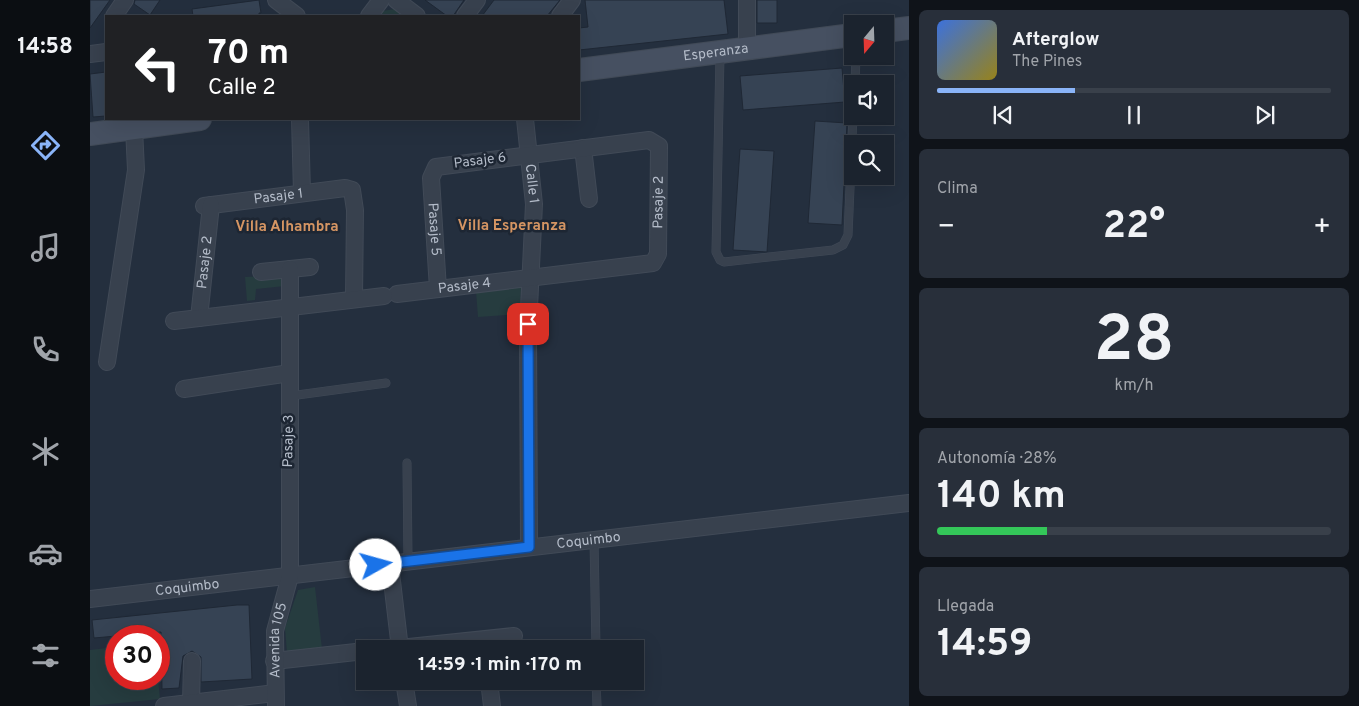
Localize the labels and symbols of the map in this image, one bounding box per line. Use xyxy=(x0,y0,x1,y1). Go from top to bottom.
north arrow xyxy=(844,15,894,65)
street label: Esperanza xyxy=(682,40,749,65)
street label: Pasaje 6 xyxy=(453,149,507,173)
street label: Calle 1 xyxy=(521,163,542,204)
street label: Pasaje 2 xyxy=(650,176,667,229)
street label: Pasaje 1 xyxy=(253,185,304,208)
street label: Pasaje 5 xyxy=(424,202,444,256)
district label: Villa Esperanza xyxy=(458,217,566,236)
district label: Villa Alhambra xyxy=(235,218,339,237)
street label: Pasaje 2 xyxy=(194,235,216,290)
street label: Pasaje 4 xyxy=(437,274,492,297)
pin xyxy=(507,303,549,345)
street label: Pasaje 3 xyxy=(280,414,298,468)
street label: Coquimbo xyxy=(556,528,622,553)
position arrow xyxy=(349,538,401,590)
street label: Coquimbo xyxy=(154,575,220,600)
street label: Avenida 105 xyxy=(266,601,291,678)
speed limit sign: 30 xyxy=(105,625,170,690)

